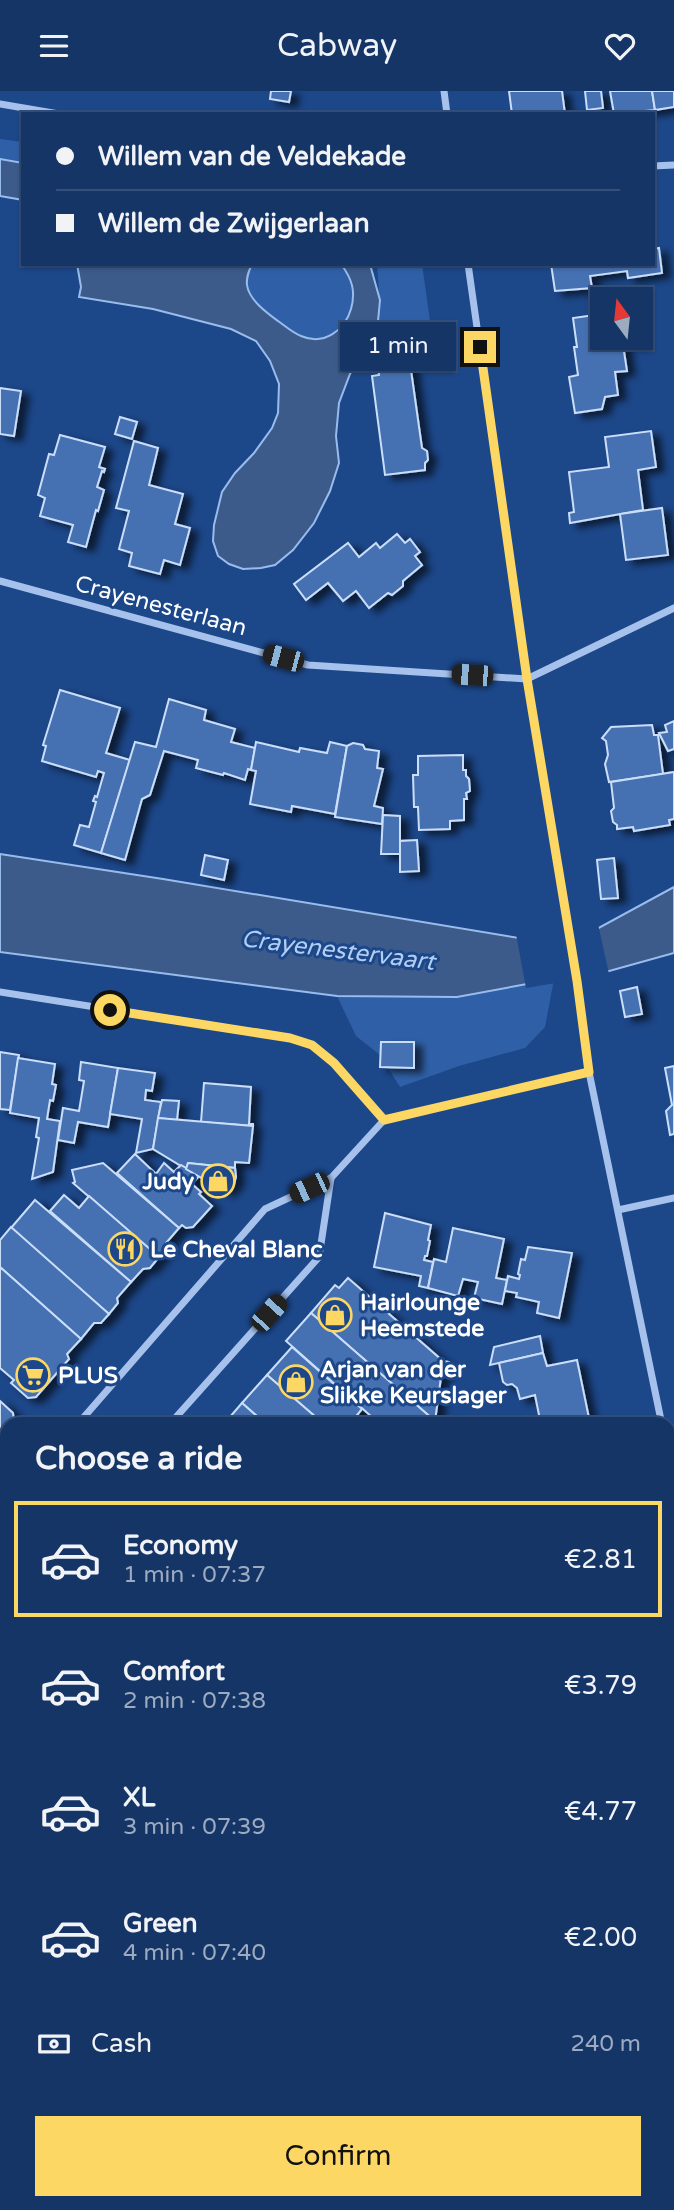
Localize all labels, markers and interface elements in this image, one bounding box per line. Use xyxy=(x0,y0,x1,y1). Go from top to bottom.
icon: menu xyxy=(35,27,73,65)
text: Cabway xyxy=(277,27,397,65)
icon: heart xyxy=(601,27,639,65)
text: Willem van de Veldekade xyxy=(98,141,406,172)
text: Willem de Zwijgerlaan xyxy=(98,208,370,239)
north arrow xyxy=(590,287,653,350)
map controls xyxy=(590,287,653,350)
callout: 1 min xyxy=(340,323,456,371)
route end xyxy=(464,331,496,363)
text: 1 min xyxy=(367,332,429,360)
street label: Crayenesterlaan xyxy=(72,570,250,642)
car xyxy=(260,642,307,674)
car xyxy=(451,663,494,687)
water label: Crayenestervaart xyxy=(240,924,439,977)
route start xyxy=(94,994,126,1026)
shop icon: Judy xyxy=(199,1162,237,1200)
place label: Judy xyxy=(141,1168,195,1196)
car xyxy=(286,1170,333,1206)
restaurant icon: Le Cheval Blanc xyxy=(106,1230,144,1268)
place label: Le Cheval Blanc xyxy=(150,1236,323,1264)
place label: Hairlounge Heemstede xyxy=(360,1289,484,1343)
car xyxy=(248,1290,291,1336)
shop icon: Hairlounge Heemstede xyxy=(316,1296,354,1334)
supermarket icon: PLUS xyxy=(14,1356,52,1394)
place label: Arjan van der Slikke Keurslager xyxy=(320,1356,508,1410)
place label: PLUS xyxy=(58,1362,118,1390)
shop icon: Arjan van der Slikke Keurslager xyxy=(277,1363,315,1401)
text: Choose a ride xyxy=(35,1440,242,1478)
icon: car xyxy=(39,1528,102,1591)
text: Economy xyxy=(123,1530,238,1561)
text: €2.81 xyxy=(564,1544,637,1575)
text: 1 min · 07:37 xyxy=(123,1561,266,1589)
icon: car xyxy=(39,1654,102,1717)
text: Comfort xyxy=(123,1656,225,1687)
text: €3.79 xyxy=(564,1670,637,1701)
text: 2 min · 07:38 xyxy=(123,1687,266,1715)
icon: car xyxy=(39,1780,102,1843)
text: XL xyxy=(123,1782,155,1813)
text: €4.77 xyxy=(564,1796,637,1827)
text: 3 min · 07:39 xyxy=(123,1813,266,1841)
icon: car xyxy=(39,1906,102,1969)
text: Green xyxy=(123,1908,198,1939)
text: €2.00 xyxy=(564,1922,637,1953)
text: 4 min · 07:40 xyxy=(123,1939,266,1967)
icon: cash xyxy=(35,2025,73,2063)
text: Cash xyxy=(91,2028,152,2059)
text: 240 m xyxy=(571,2030,641,2058)
button: Confirm xyxy=(35,2116,641,2196)

